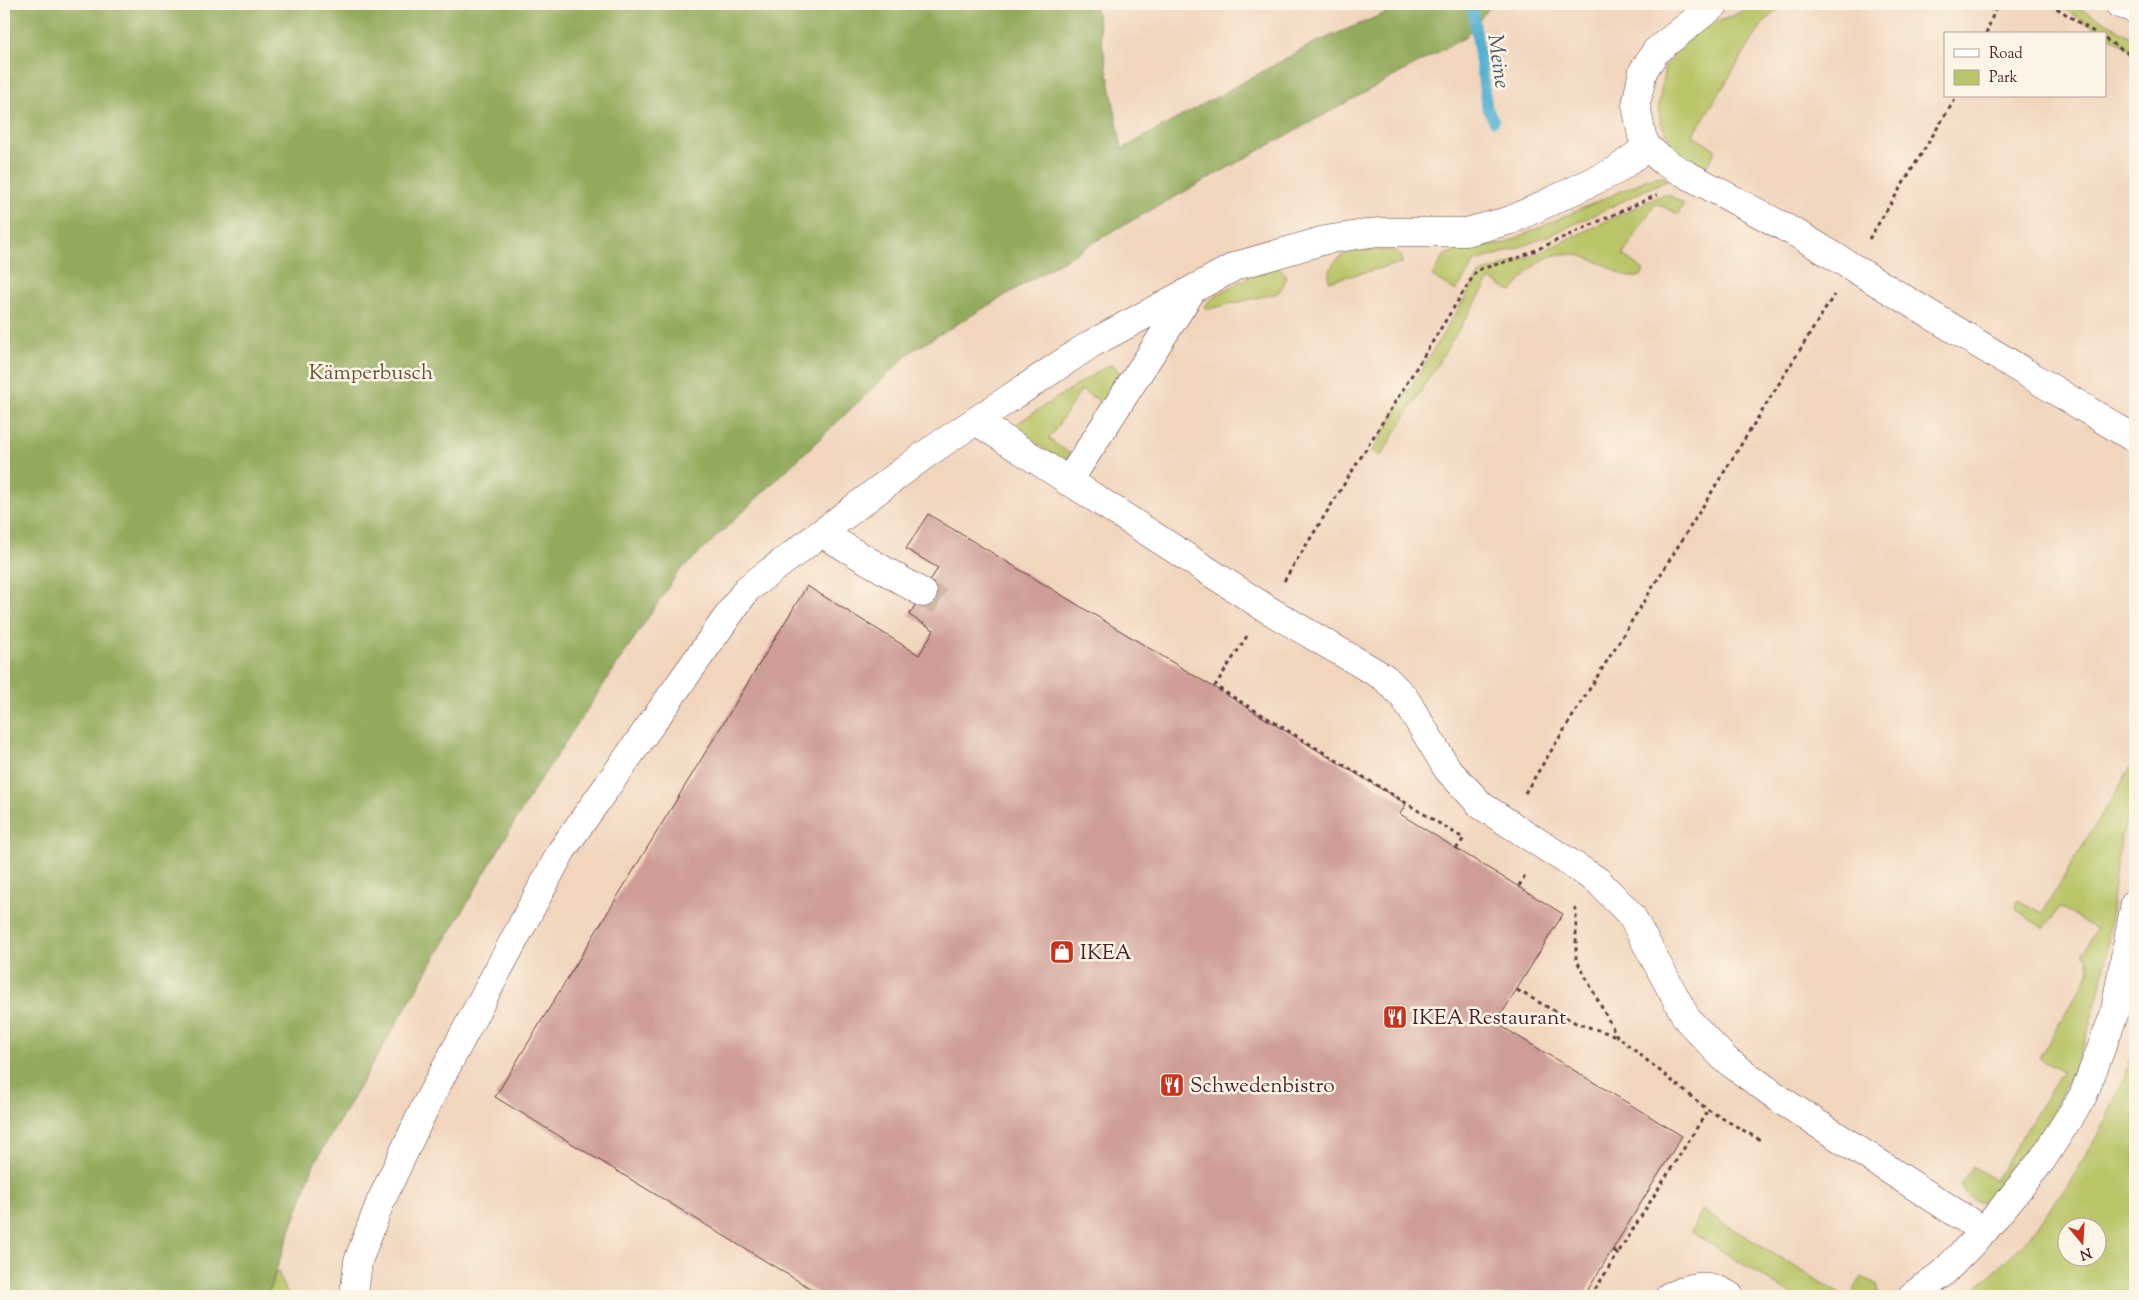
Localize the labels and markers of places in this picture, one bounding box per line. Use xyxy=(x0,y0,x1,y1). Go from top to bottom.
shop icon: IKEA xyxy=(1049,939,1075,965)
place label: IKEA xyxy=(1080,939,1132,969)
restaurant icon: IKEA Restaurant xyxy=(1382,1004,1408,1030)
place label: IKEA Restaurant xyxy=(1412,1004,1566,1034)
restaurant icon: Schwedenbistro xyxy=(1159,1072,1185,1098)
place label: Schwedenbistro xyxy=(1190,1072,1335,1102)

